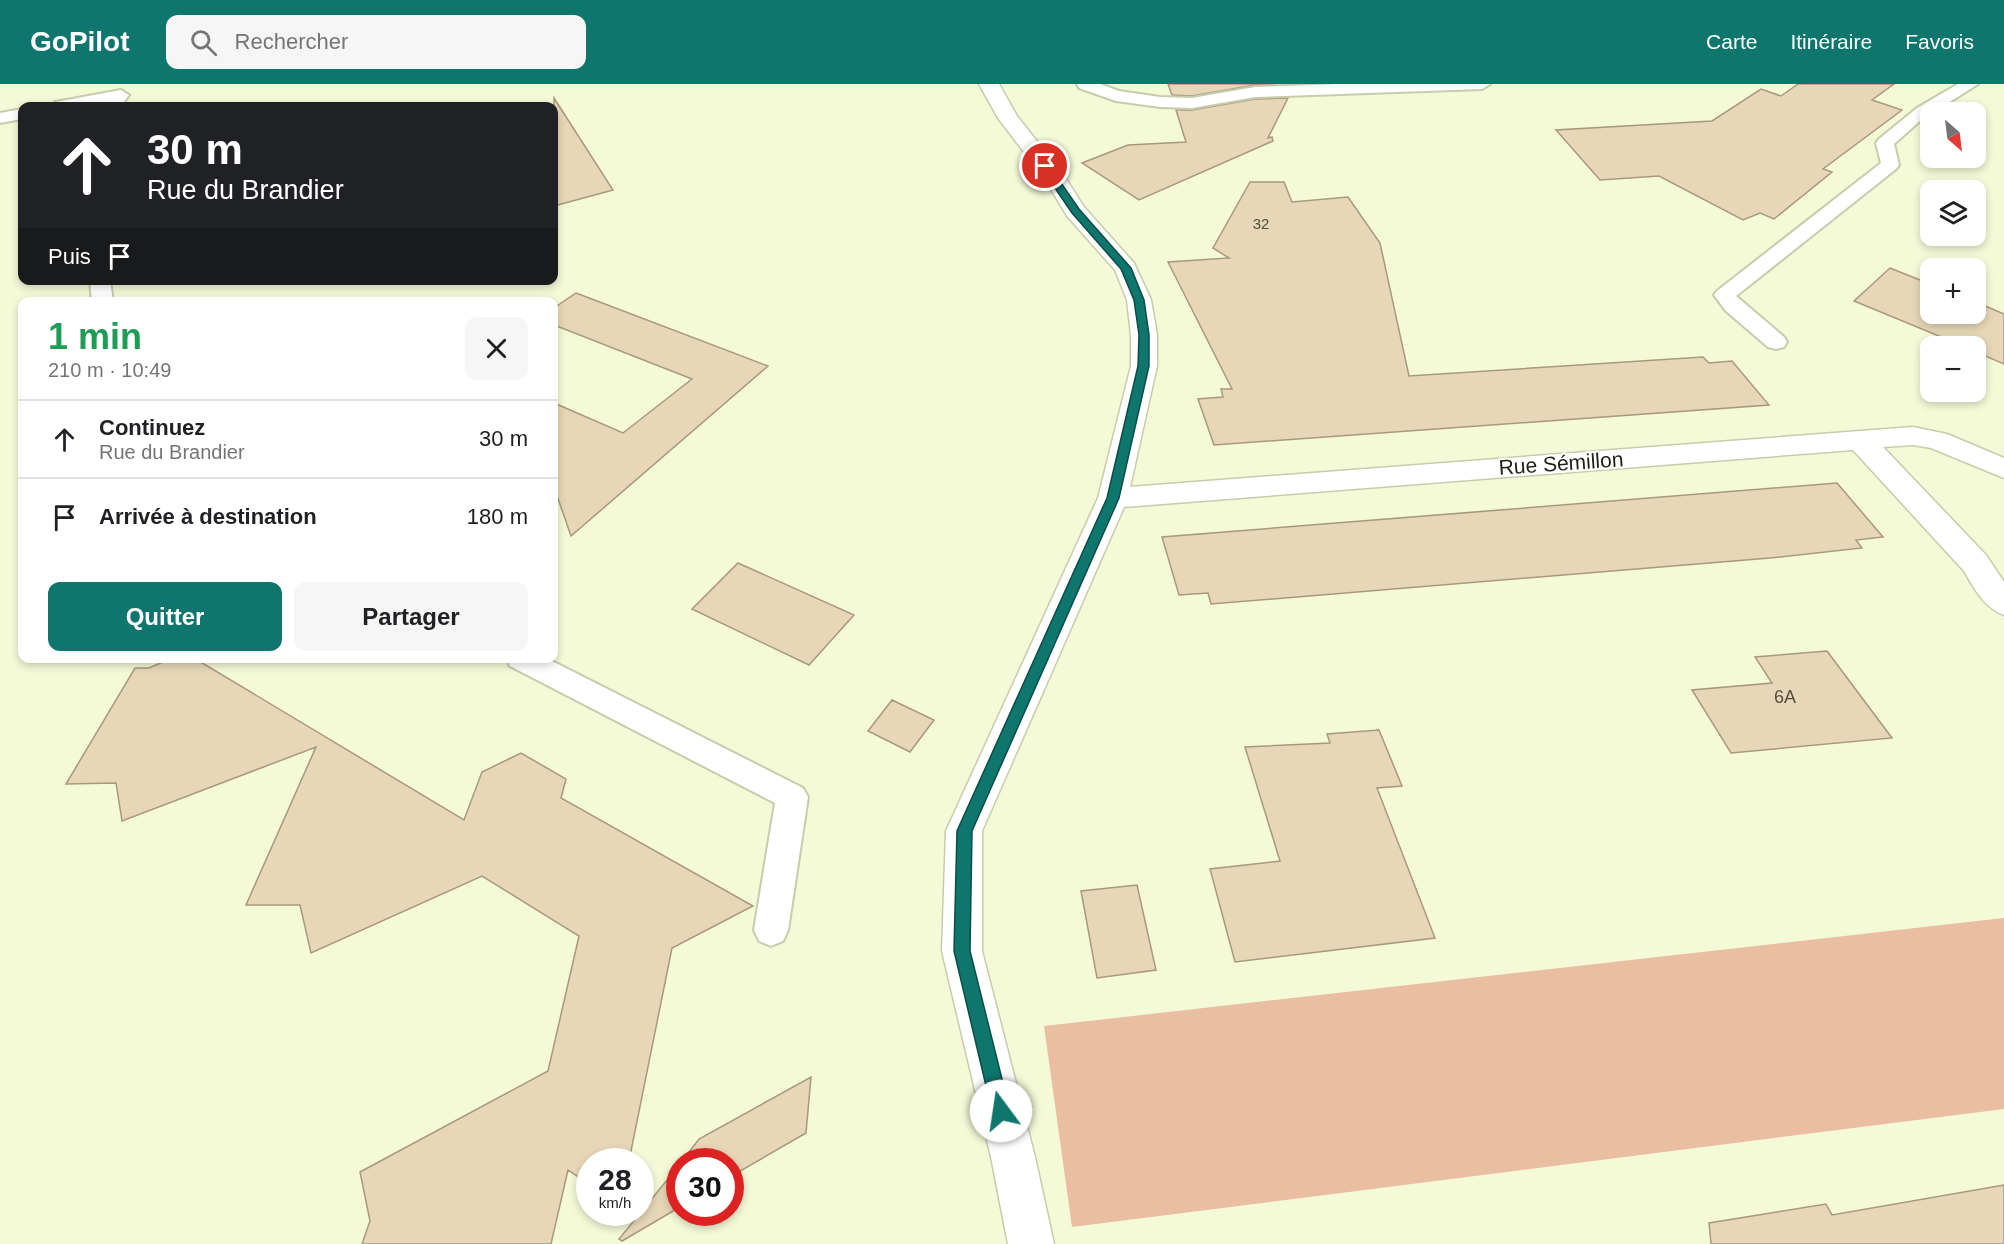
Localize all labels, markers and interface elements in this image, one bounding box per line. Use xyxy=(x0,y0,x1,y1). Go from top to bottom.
search box xyxy=(166,15,586,69)
text: GoPilot xyxy=(30,26,130,57)
icon: search xyxy=(187,26,220,59)
text: Rechercher xyxy=(235,29,348,54)
text: Carte xyxy=(1706,30,1757,53)
text: Itinéraire xyxy=(1790,30,1872,53)
text: Favoris xyxy=(1905,30,1974,53)
north arrow xyxy=(1920,102,1986,168)
map controls xyxy=(1920,102,1986,402)
icon: ahead xyxy=(48,126,126,204)
text: 30 m xyxy=(147,126,243,173)
pin xyxy=(1019,140,1070,191)
icon: arrive xyxy=(1028,149,1061,182)
text: Rue du Brandier xyxy=(147,175,344,205)
button: layers xyxy=(1920,180,1986,246)
house number: 32 xyxy=(1253,215,1269,232)
icon: arrive xyxy=(103,240,136,273)
text: Puis xyxy=(48,244,91,269)
button: + xyxy=(1920,258,1986,324)
text: 1 min xyxy=(48,316,142,357)
button: close xyxy=(465,317,528,380)
button: − xyxy=(1920,336,1986,402)
text: 210 m · 10:49 xyxy=(48,359,171,381)
text: Continuez xyxy=(99,415,205,440)
icon: ahead xyxy=(48,423,81,456)
text: 30 m xyxy=(479,426,528,451)
text: Rue du Brandier xyxy=(99,441,245,463)
street label: Rue Sémillon xyxy=(1498,447,1624,479)
icon: arrive xyxy=(48,501,81,534)
text: Arrivée à destination xyxy=(99,504,317,529)
text: 180 m xyxy=(467,504,528,529)
button: Quitter xyxy=(48,582,282,651)
button: Partager xyxy=(294,582,528,651)
house number: 6A xyxy=(1774,687,1796,707)
position arrow xyxy=(969,1079,1033,1143)
speed limit sign: 30 xyxy=(666,1148,744,1226)
text: 28 xyxy=(598,1163,632,1196)
text: km/h xyxy=(599,1194,631,1211)

